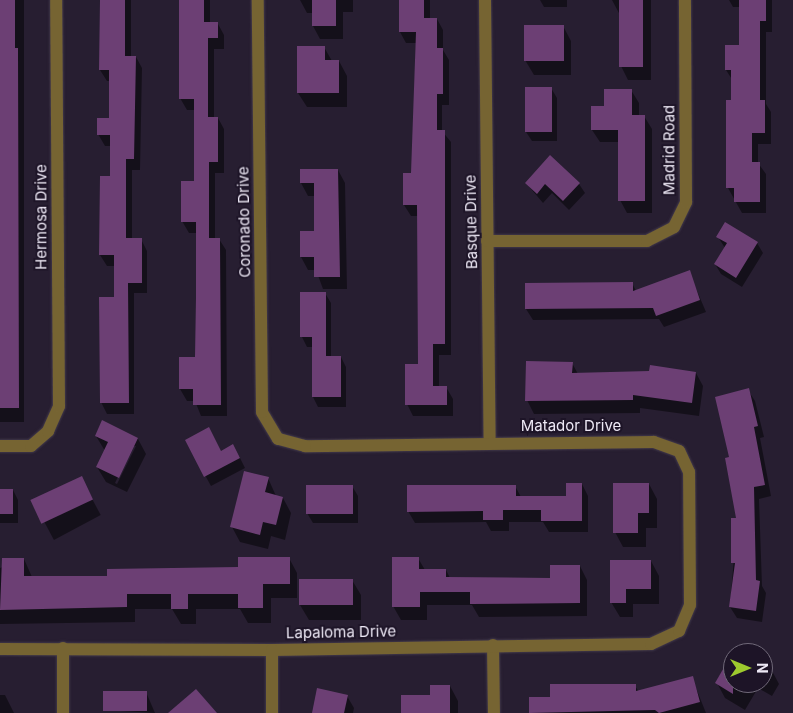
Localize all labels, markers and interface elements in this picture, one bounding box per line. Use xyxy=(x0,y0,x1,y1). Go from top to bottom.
street label: Madrid Road xyxy=(660,105,678,195)
street label: Hermosa Drive xyxy=(32,164,50,270)
street label: Coronado Drive xyxy=(234,166,254,278)
street label: Basque Drive xyxy=(461,175,481,269)
street label: Matador Drive xyxy=(521,417,621,435)
street label: Lapaloma Drive xyxy=(286,622,396,642)
north arrow xyxy=(723,643,773,693)
text: N xyxy=(754,663,771,673)

